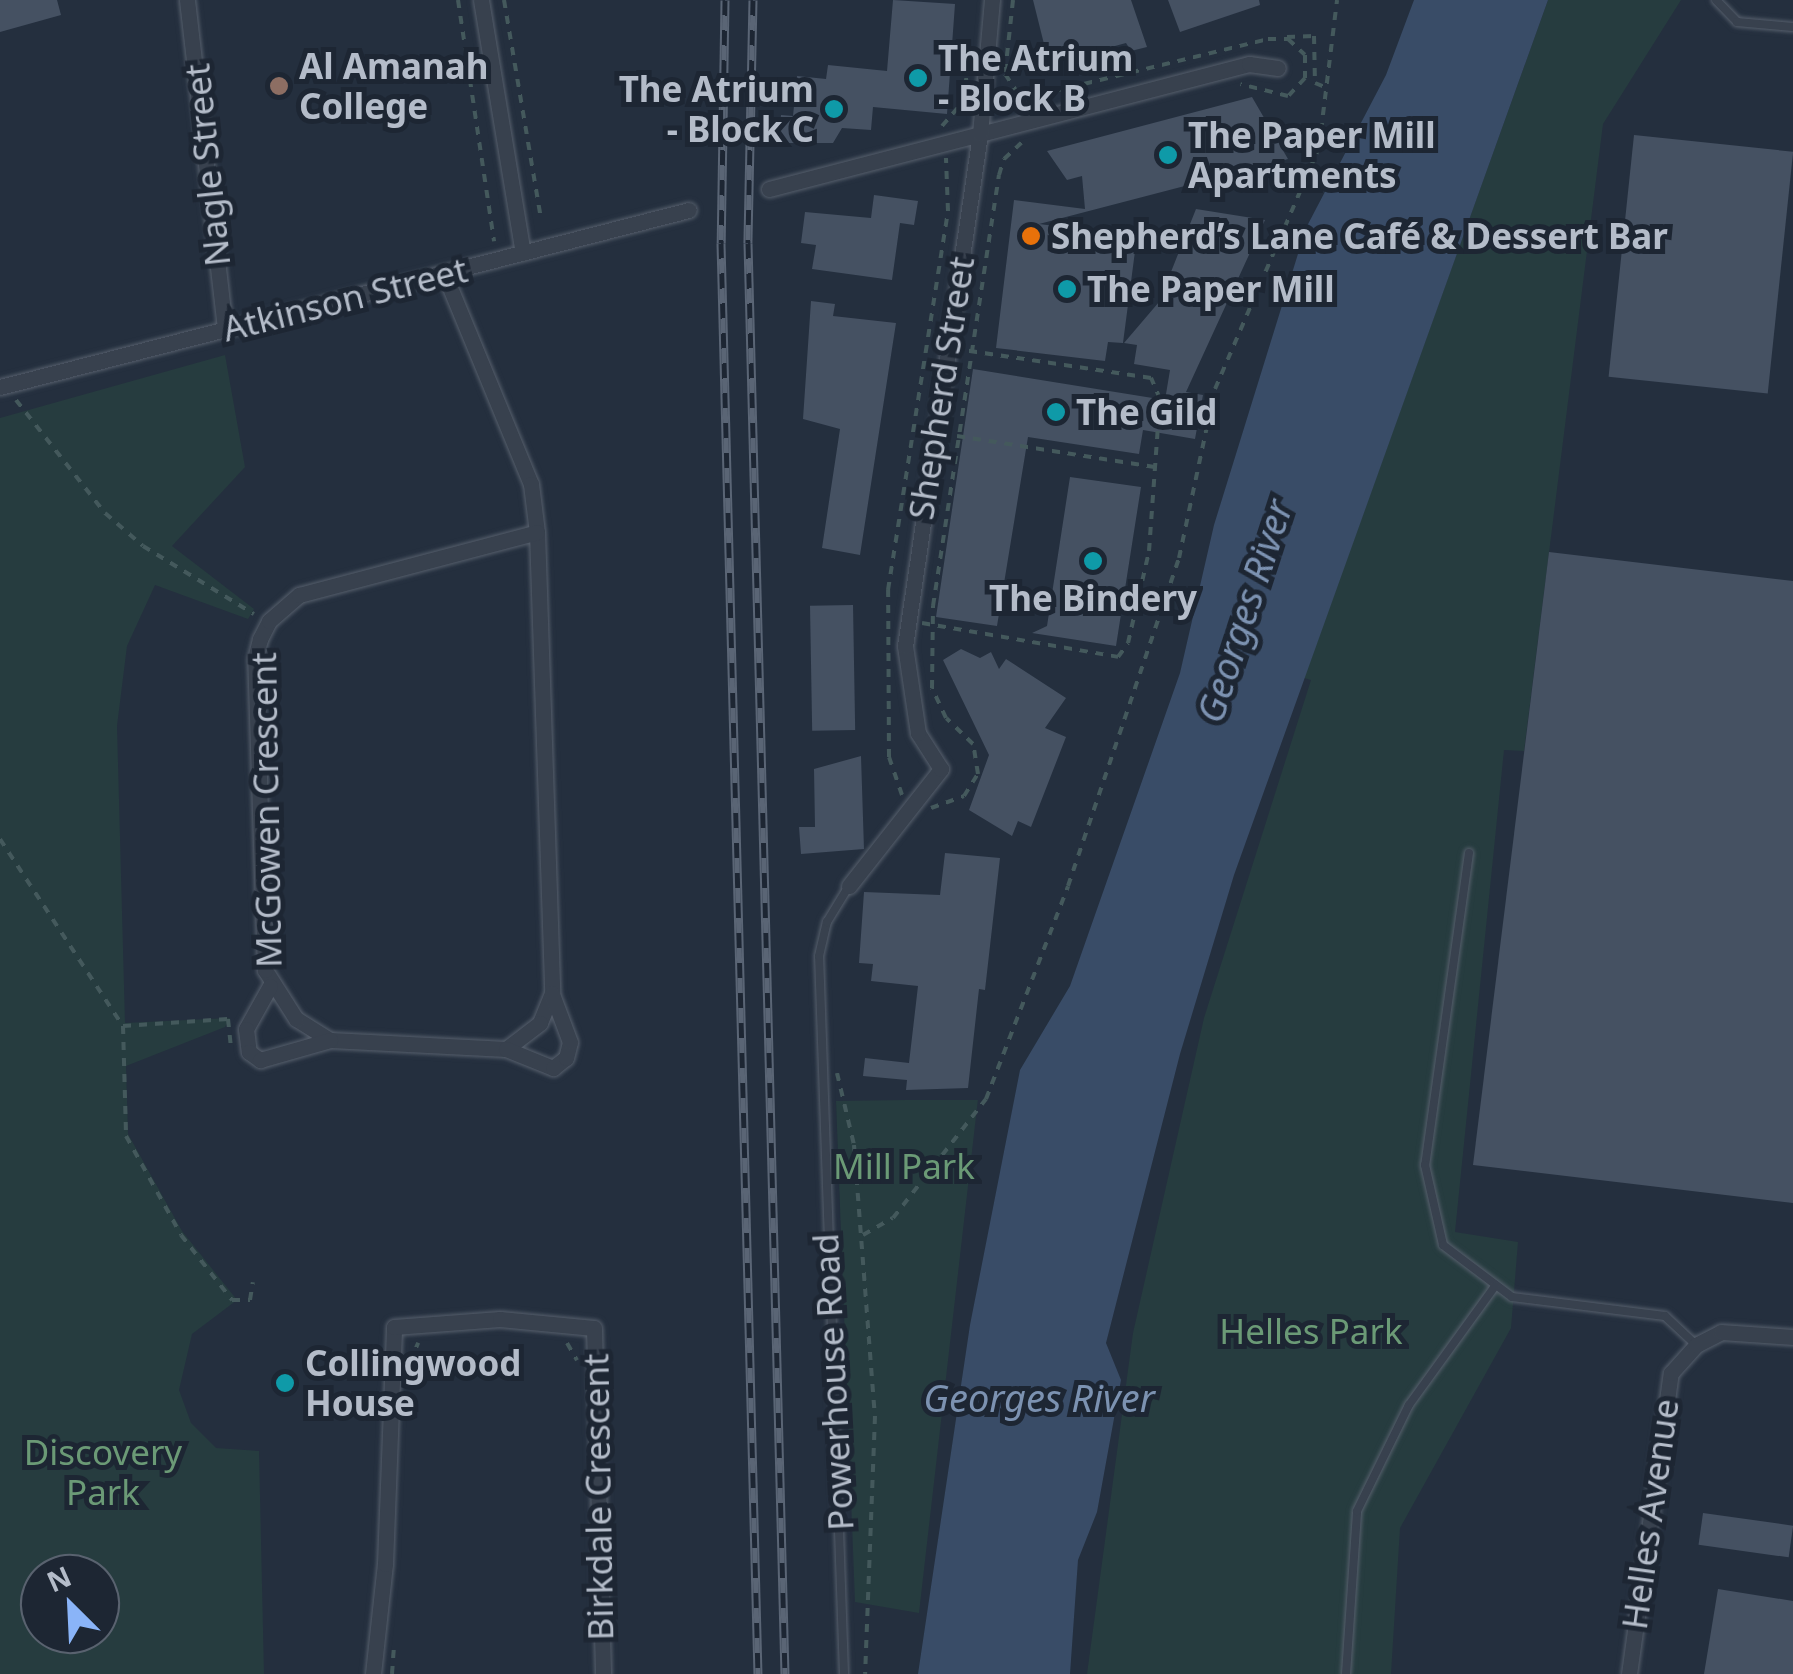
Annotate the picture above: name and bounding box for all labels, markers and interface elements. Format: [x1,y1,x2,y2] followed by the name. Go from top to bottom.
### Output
[938,37,1133,119] place label: The Atrium - Block B
[299,45,489,127] place label: Al Amanah College
[175,62,239,268] street label: Nagle Street
[907,67,929,89] marker: The Atrium - Block B
[619,68,814,150] place label: The Atrium - Block C
[268,75,290,97] marker: Al Amanah College
[823,98,845,120] marker: The Atrium - Block C
[1188,114,1436,196] place label: The Paper Mill Apartments
[1157,144,1179,166] marker: The Paper Mill Apartments
[1051,215,1668,257] place label: Shepherd’s Lane Café & Dessert Bar
[1020,225,1042,247] marker: Shepherd’s Lane Café & Dessert Bar
[218,248,472,350] street label: Atkinson Street
[899,254,983,522] street label: Shepherd Street
[1087,268,1335,310] place label: The Paper Mill
[1056,278,1078,300] marker: The Paper Mill
[1076,391,1217,433] place label: The Gild
[1045,401,1067,423] marker: The Gild
[1187,494,1301,728] water label: Georges River
[1082,550,1104,572] marker: The Bindery
[989,577,1197,619] place label: The Bindery
[242,652,290,968] street label: McGowen Crescent
[833,1145,975,1187] park label: Mill Park
[804,1232,862,1532] street label: Powerhouse Road
[1219,1310,1403,1352] park label: Helles Park
[305,1342,521,1424] place label: Collingwood House
[574,1353,622,1641] street label: Birkdale Crescent
[274,1372,296,1394] marker: Collingwood House
[923,1375,1155,1421] water label: Georges River
[1613,1396,1687,1632] street label: Helles Avenue
[24,1431,182,1513] park label: Discovery Park
[20,1554,120,1654] north arrow
[40,1556,77,1600] text: N

